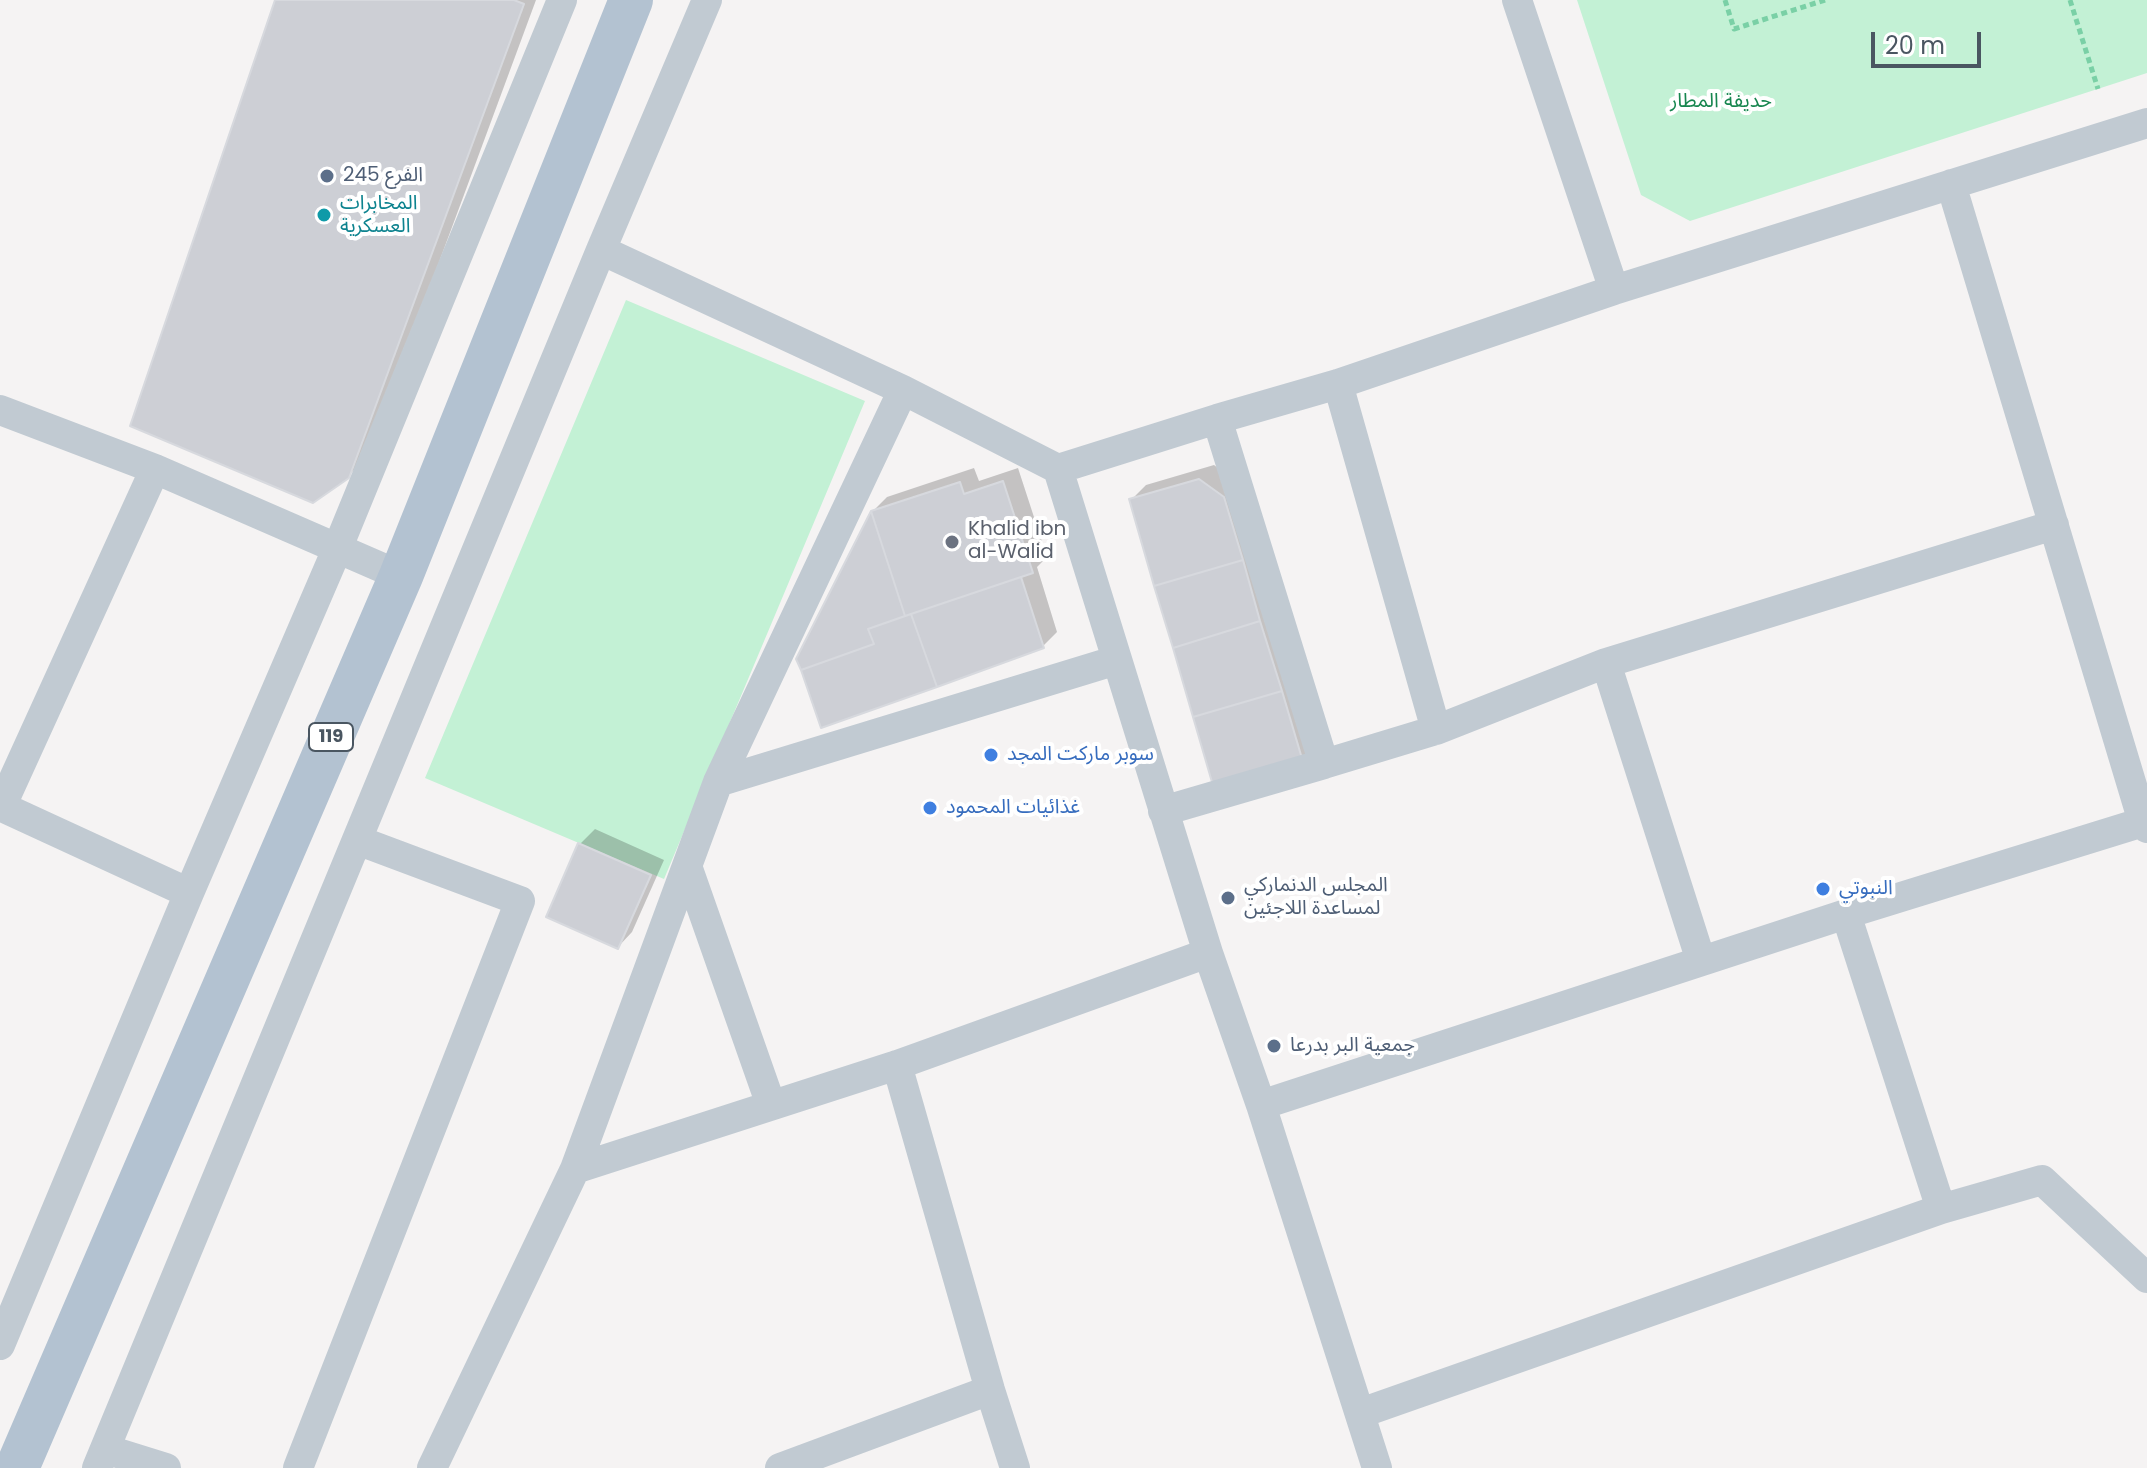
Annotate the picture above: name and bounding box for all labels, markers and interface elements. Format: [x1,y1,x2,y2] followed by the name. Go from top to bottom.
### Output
[1875,16,1985,66] scale bar
[1885,29,1945,62] text: 20 m
[1670,90,1772,114] park label: حديفة المطار
[343,164,423,188] place label: الفرع 245
[318,167,336,185] marker: الفرع 245
[340,192,417,239] place label: المخابرات العسكرية
[315,206,333,224] marker: المخابرات العسكرية
[968,518,1066,565] place label: Khalid ibn al-Walid
[943,533,961,551] marker: Khalid ibn al-Walid
[309,723,353,751] road number: 119
[1007,743,1154,767] place label: سوبر ماركت المجد
[982,746,1000,764] marker: سوبر ماركت المجد
[946,796,1080,820] place label: غذائيات المحمود
[921,799,939,817] marker: غذائيات المحمود
[1244,874,1388,921] place label: المجلس الدنماركي لمساعدة اللاجئين
[1839,877,1893,901] place label: النبوتي
[1814,880,1832,898] marker: النبوتي
[1219,889,1237,907] marker: المجلس الدنماركي لمساعدة اللاجئين
[1290,1034,1415,1058] place label: جمعية البر بدرعا
[1265,1037,1283,1055] marker: جمعية البر بدرعا

